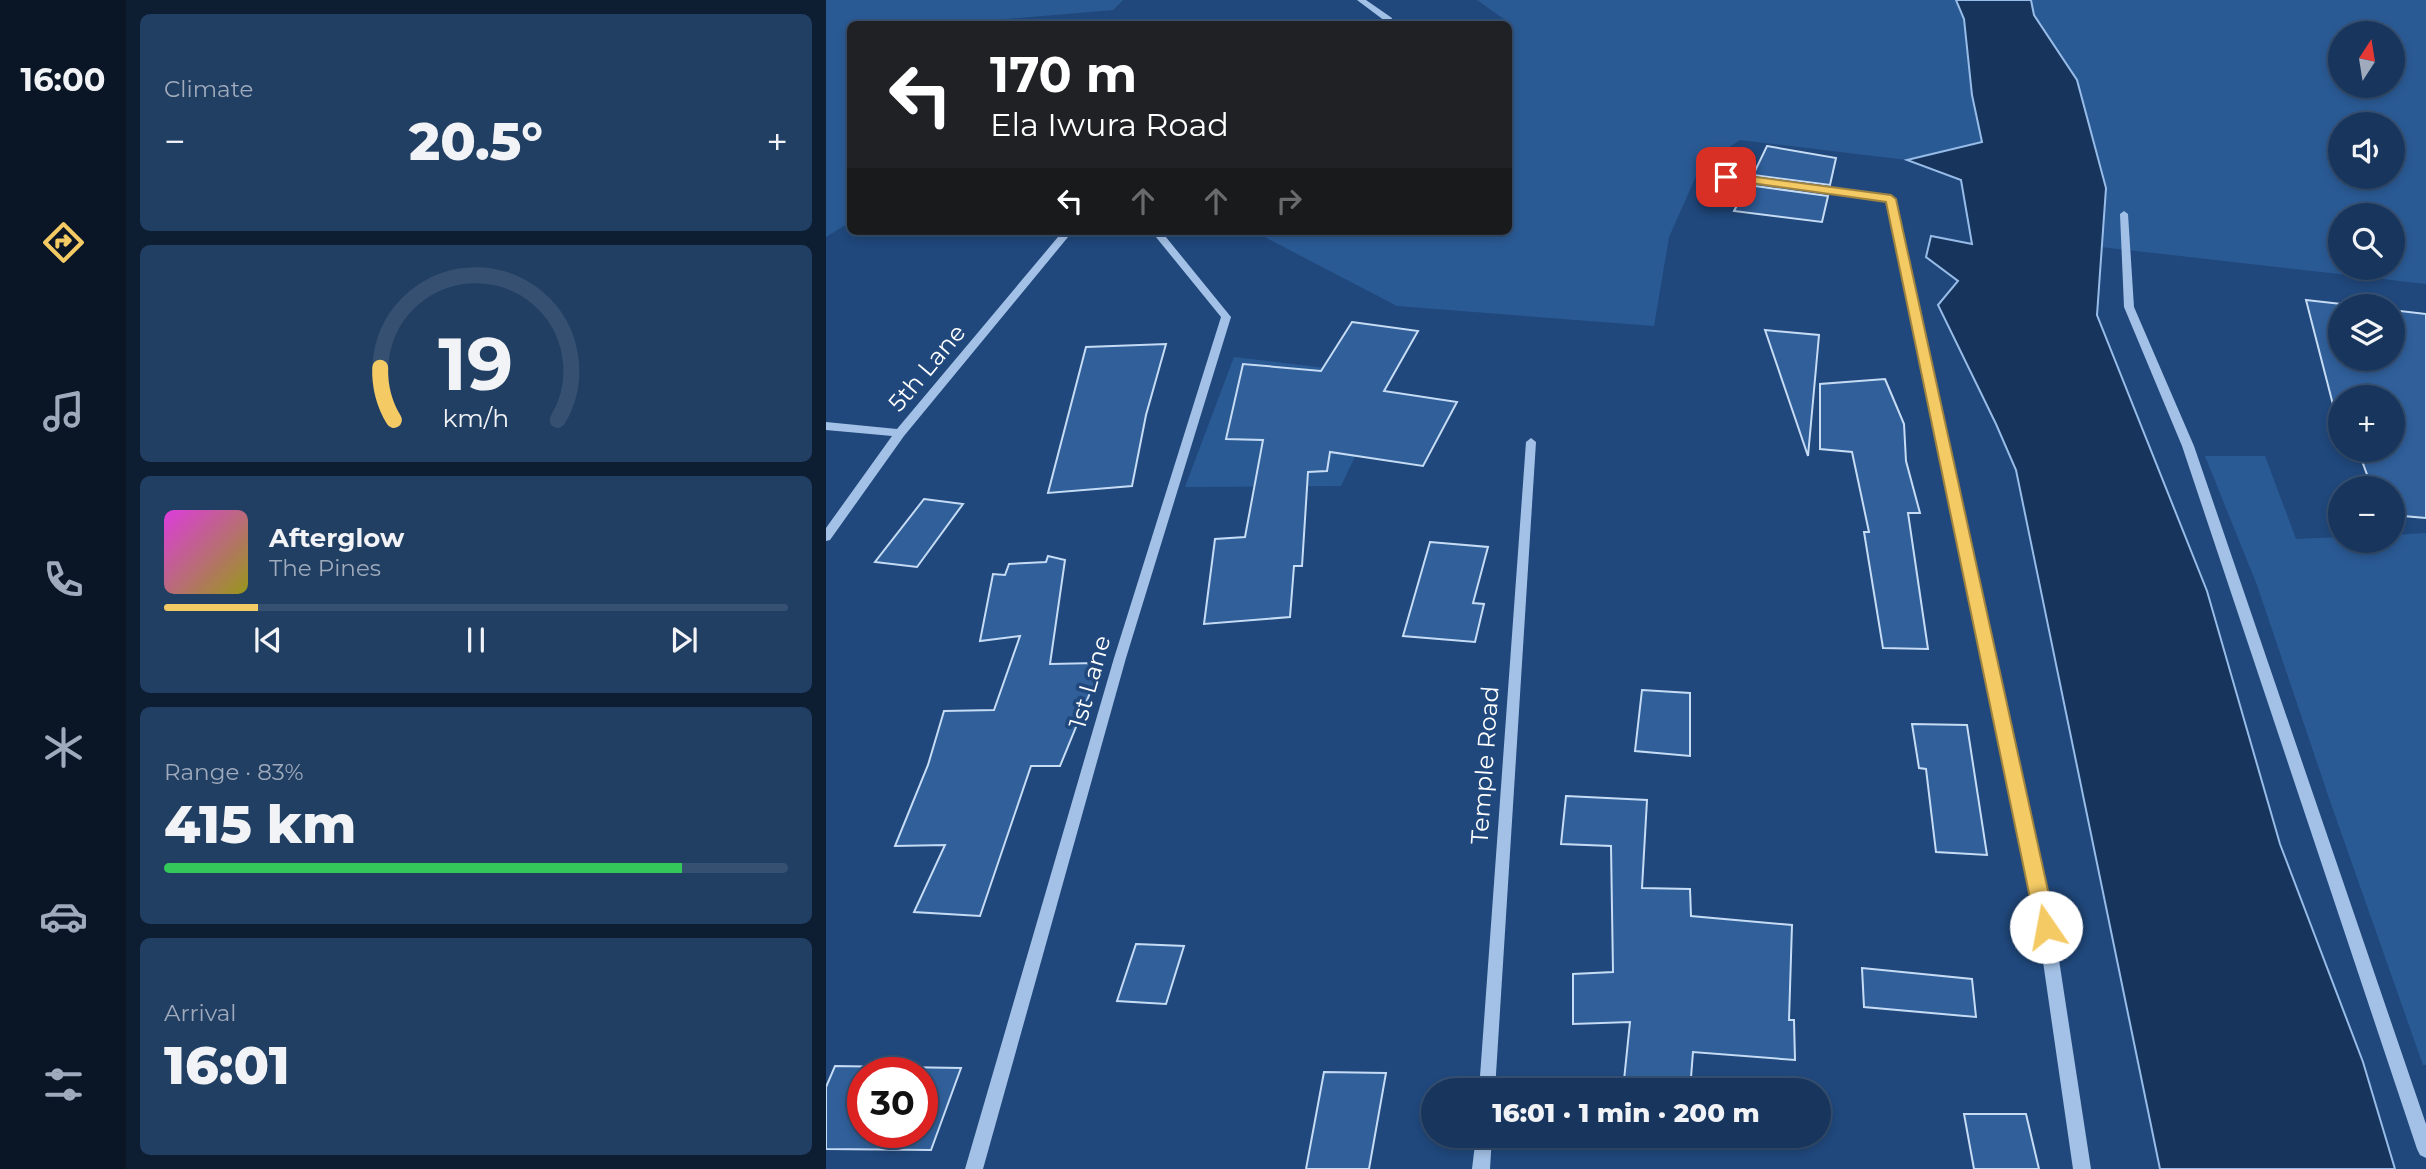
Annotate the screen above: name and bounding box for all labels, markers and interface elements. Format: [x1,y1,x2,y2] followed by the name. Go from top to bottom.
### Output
[2328,21,2404,98] north arrow
[2328,21,2405,553] map controls
[990,45,1137,104] text: 170 m
[875,49,966,140] icon: left
[21,60,105,99] text: 16:00
[164,75,253,103] text: Climate
[990,105,1229,144] text: Ela Iwura Road
[409,110,543,173] text: 20.5°
[2328,112,2405,189] button: sound
[164,118,186,165] text: −
[766,118,788,165] text: +
[1696,147,1756,207] pin
[1707,158,1745,196] icon: arrive
[1051,182,1089,220] icon: left
[1124,182,1162,220] icon: ahead
[1197,182,1235,220] icon: ahead
[1270,182,1308,220] icon: right
[2328,203,2405,280] button: search
[39,218,88,267] icon: directions
[2328,294,2405,371] button: layers
[882,318,971,417] street label: 5th Lane
[439,320,513,408] text: 19
[2328,385,2405,462] button: +
[39,387,88,436] icon: music
[443,402,509,432] text: km/h
[2328,476,2405,553] button: −
[269,522,404,554] text: Afterglow
[269,554,381,582] text: The Pines
[39,555,88,604] icon: phone
[249,621,287,659] icon: previous
[457,621,495,659] icon: pause
[665,621,703,659] icon: next
[1062,632,1117,732] street label: 1st Lane
[1465,685,1505,845] street label: Temple Road
[39,723,88,772] icon: climate
[164,758,304,786] text: Range · 83%
[164,793,356,856] text: 415 km
[2009,890,2083,964] position arrow
[39,892,88,941] icon: car
[164,999,237,1027] text: Arrival
[164,1034,290,1097] text: 16:01
[847,1057,938,1148] speed limit sign: 30
[39,1060,88,1109] icon: filters
[1492,1097,1760,1129] text: 16:01 · 1 min · 200 m

